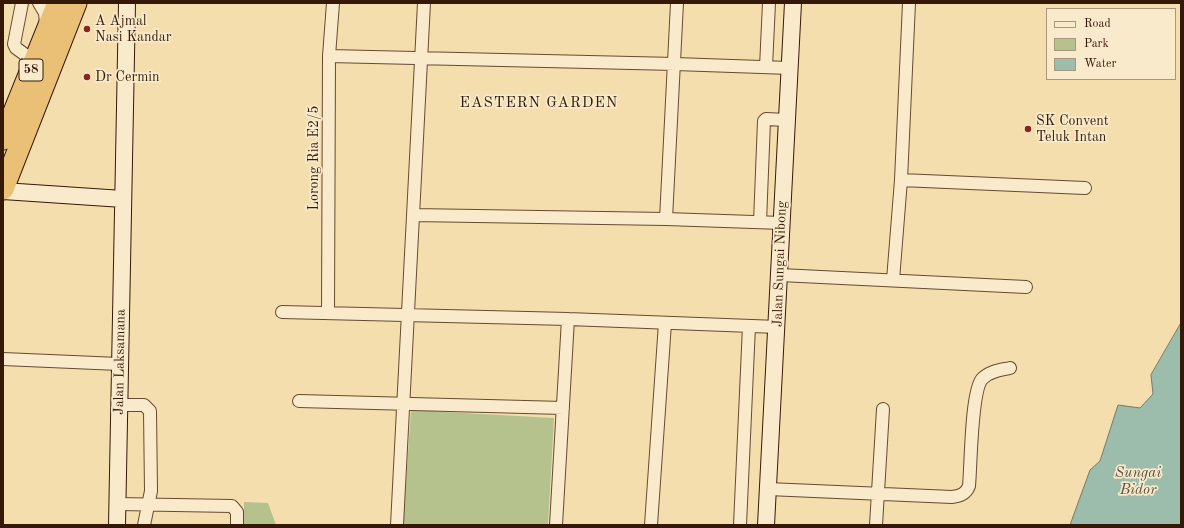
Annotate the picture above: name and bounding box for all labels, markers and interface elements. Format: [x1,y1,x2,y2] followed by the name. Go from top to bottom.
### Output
[1046,8,1176,80] legend
[95,13,171,46] place label: A Ajmal Nasi Kandar
[1084,18,1111,30] text: Road
[82,24,92,34] marker: A Ajmal Nasi Kandar
[1084,38,1109,50] text: Park
[1084,58,1116,70] text: Water
[19,59,43,81] road number: 58
[95,69,160,85] place label: Dr Cermin
[82,72,92,82] marker: Dr Cermin
[460,94,618,112] district label: EASTERN GARDEN
[306,106,322,210] street label: Lorong Ria E2/5
[1036,113,1109,146] place label: SK Convent Teluk Intan
[1023,124,1033,134] marker: SK Convent Teluk Intan
[769,201,791,327] street label: Jalan Sungai Nibong
[111,309,129,415] street label: Jalan Laksamana
[1115,464,1161,499] water label: Sungai Bidor

